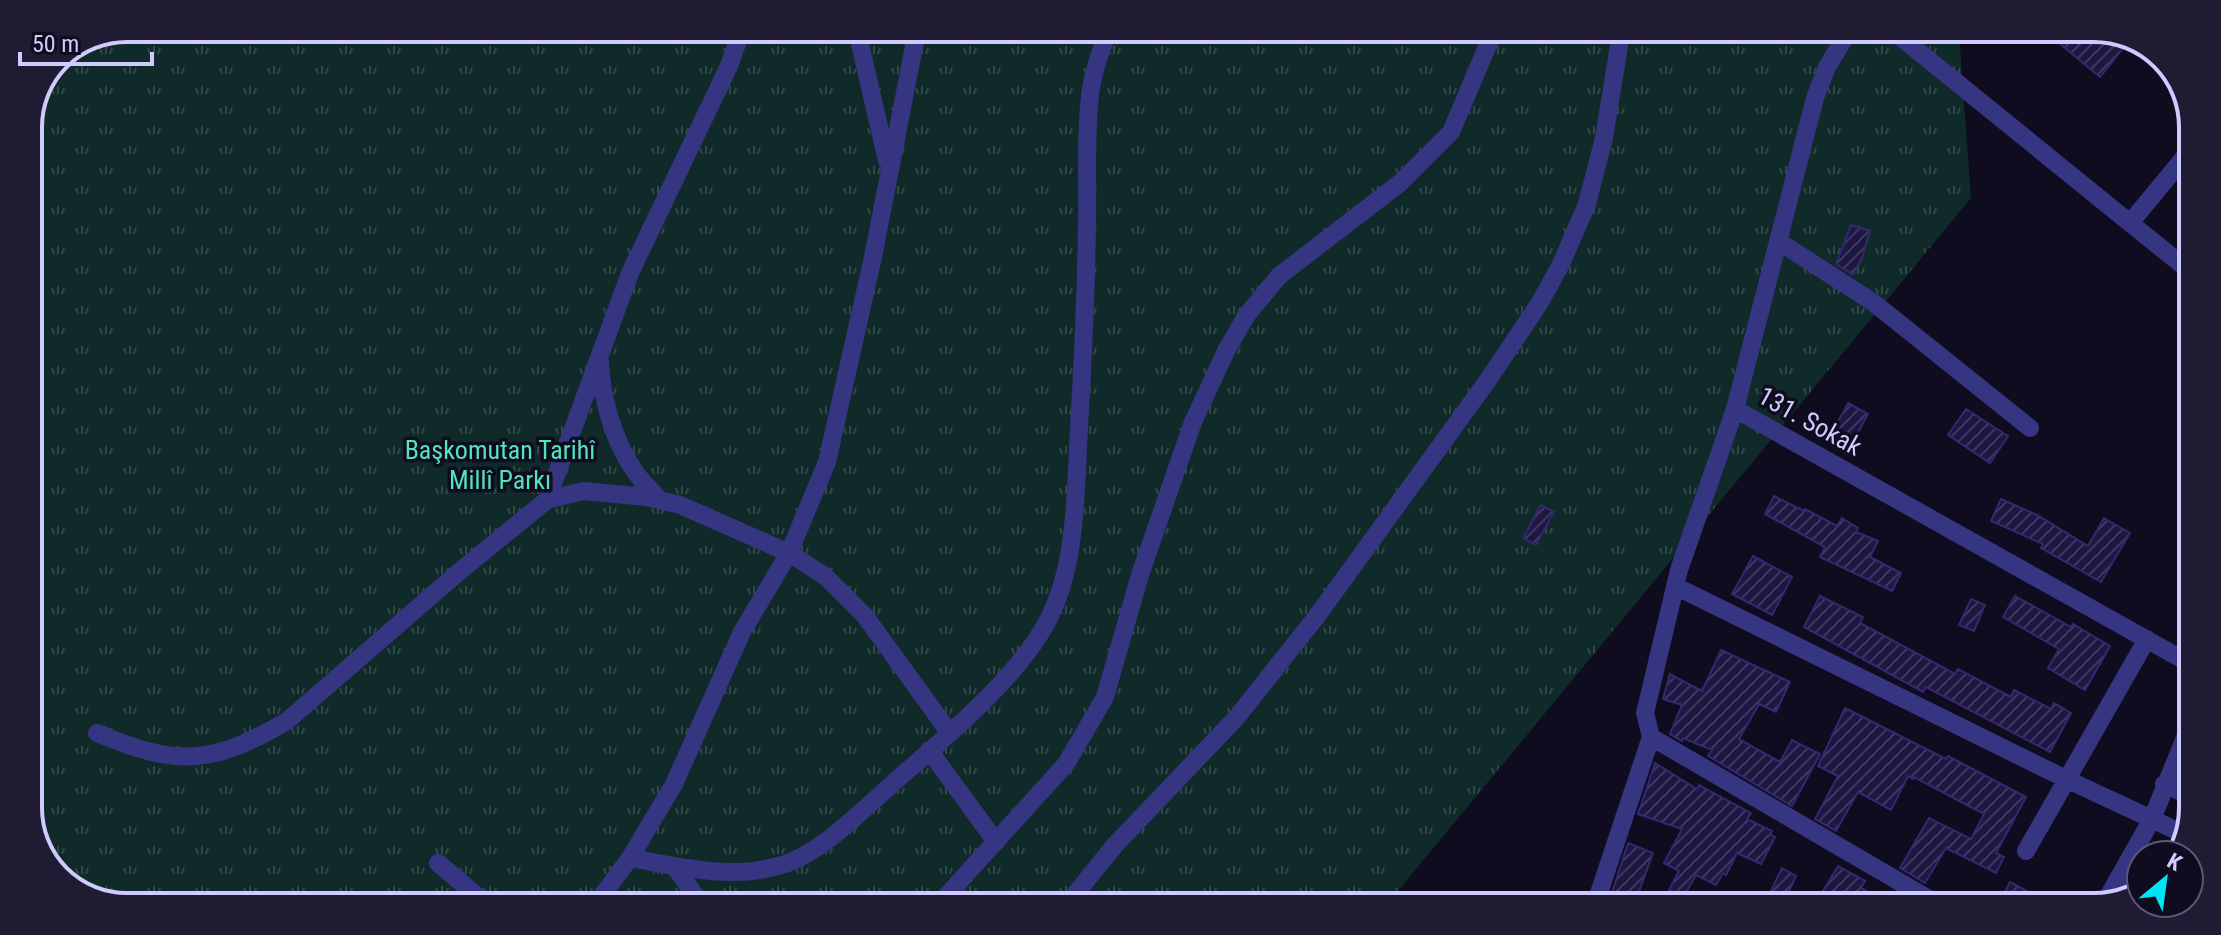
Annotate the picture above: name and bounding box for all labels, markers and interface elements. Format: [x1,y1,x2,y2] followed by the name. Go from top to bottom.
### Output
[20,16,152,66] scale bar
[32,30,79,58] text: 50 m
[1753,380,1867,462] street label: 131. Sokak
[405,435,596,495] park label: Başkomutan Tarihî Millî Parkı
[2125,839,2205,919] north arrow
[2163,848,2187,876] text: K

